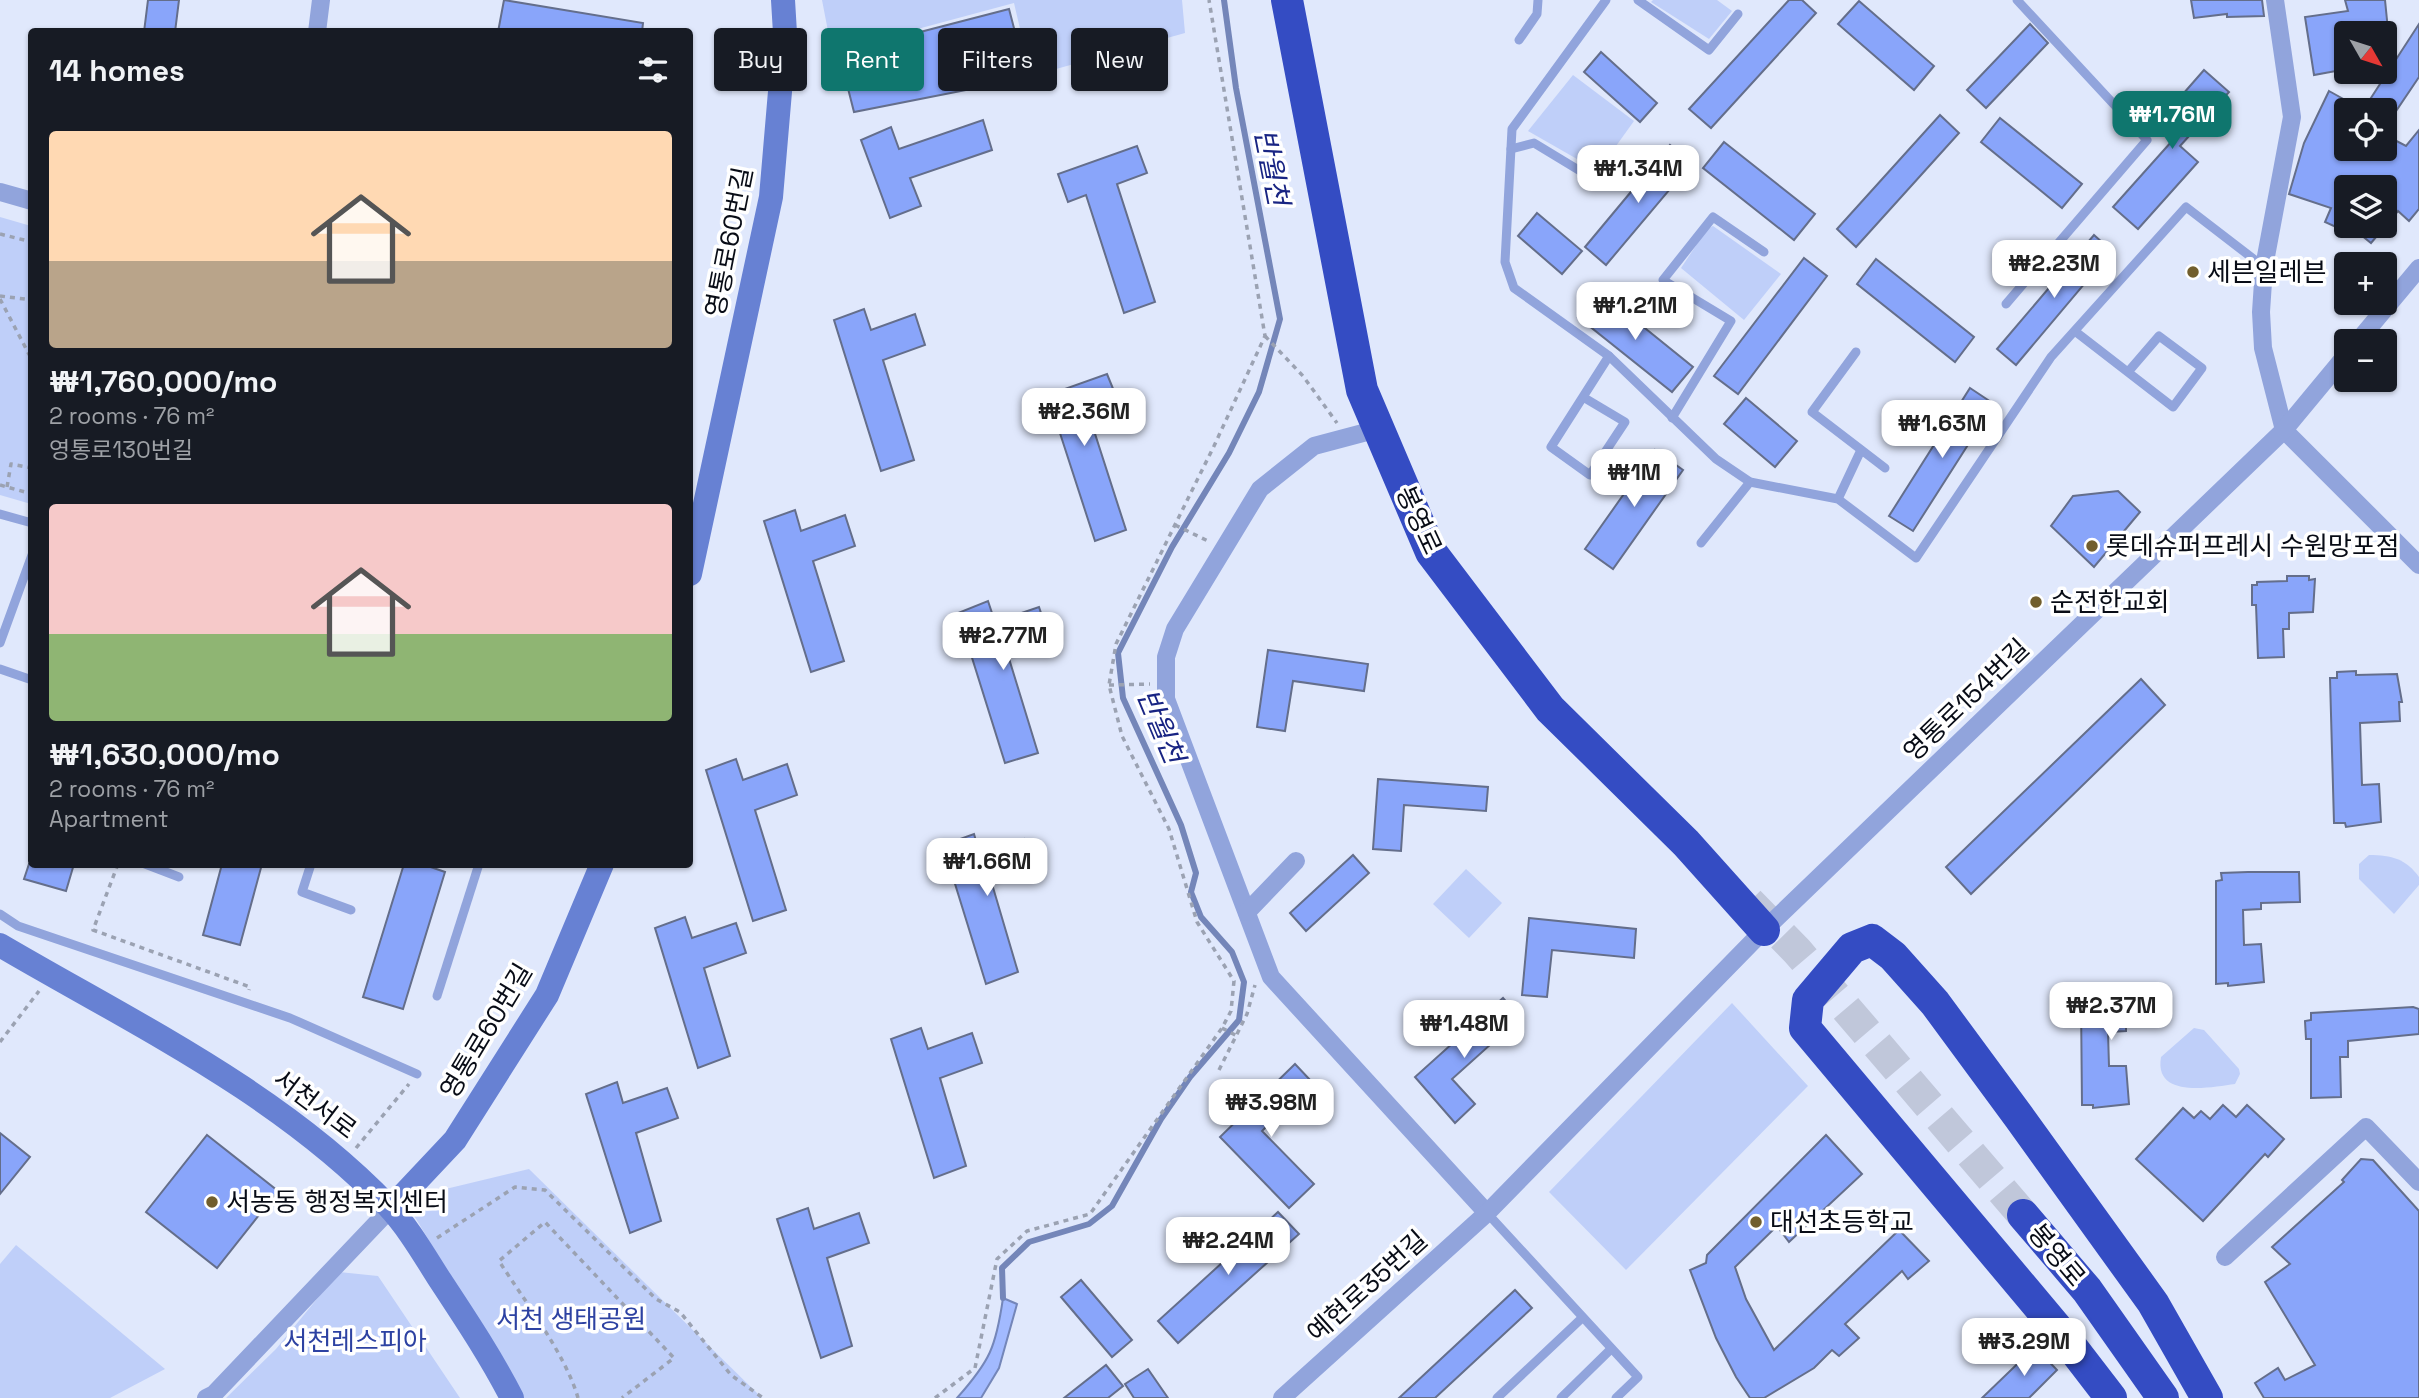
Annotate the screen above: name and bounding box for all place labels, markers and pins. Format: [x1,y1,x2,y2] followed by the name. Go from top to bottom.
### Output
[2115,92,2229,151] pin: ₩1.76M
[1581,146,1695,205] pin: ₩1.34M
[1997,240,2111,300] pin: ₩2.23M
[2207,255,2327,289] place label: 세븐일레븐
[2185,264,2201,280] marker: 세븐일레븐
[1578,282,1692,342] pin: ₩1.21M
[1027,388,1141,448] pin: ₩2.36M
[1885,400,1999,460] pin: ₩1.63M
[1600,449,1668,509] pin: ₩1M
[2106,529,2400,563] place label: 롯데슈퍼프레시 수원망포점
[2084,538,2100,554] marker: 롯데슈퍼프레시 수원망포점
[2050,585,2170,619] place label: 순전한교회
[2028,594,2044,610] marker: 순전한교회
[946,612,1060,672] pin: ₩2.77M
[930,838,1044,898] pin: ₩1.66M
[2054,982,2168,1042] pin: ₩2.37M
[1407,1000,1521,1060] pin: ₩1.48M
[1214,1080,1328,1139] pin: ₩3.98M
[226,1185,448,1219] place label: 서농동 행정복지센터
[204,1194,220,1210] marker: 서농동 행정복지센터
[1770,1205,1914,1239] place label: 대선초등학교
[1748,1214,1764,1230] marker: 대선초등학교
[1171,1218,1285,1277] pin: ₩2.24M
[1967,1318,2081,1378] pin: ₩3.29M

